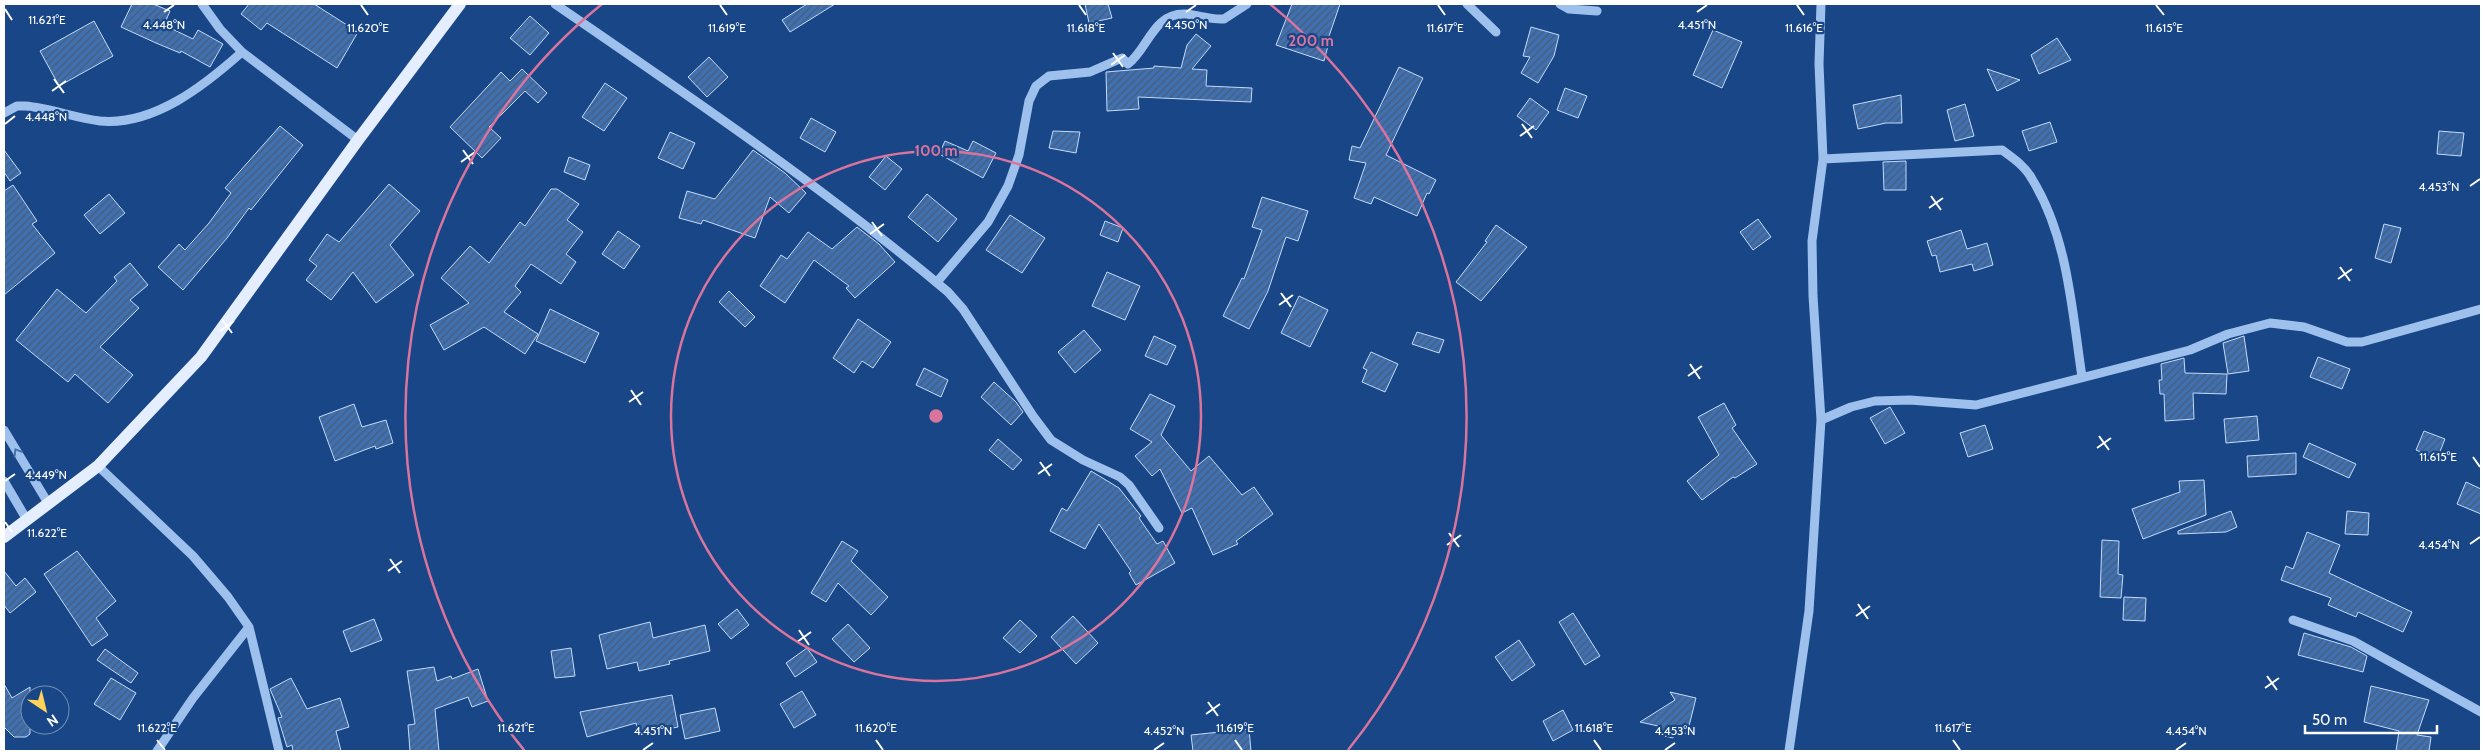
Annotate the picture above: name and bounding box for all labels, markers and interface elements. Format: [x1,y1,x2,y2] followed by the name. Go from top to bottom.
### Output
[28,12,66,27] text: 11.621°E
[143,17,185,32] text: 4.448°N
[1165,17,1208,32] text: 4.450°N
[1678,17,1716,32] text: 4.451°N
[347,20,389,35] text: 11.620°E
[708,20,746,35] text: 11.619°E
[1067,20,1106,35] text: 11.618°E
[1426,20,1464,35] text: 11.617°E
[1785,20,1823,35] text: 11.616°E
[2145,20,2183,35] text: 11.615°E
[1288,32,1334,50] text: 200 m
[25,109,67,124] text: 4.448°N
[914,142,958,160] text: 100 m
[2418,179,2460,194] text: 4.453°N
[927,407,945,425] centre of rings
[13,448,23,457] one-way arrow
[2419,449,2457,464] text: 11.615°E
[25,467,67,482] text: 4.449°N
[27,525,67,540] text: 11.622°E
[2418,537,2460,552] text: 4.454°N
[20,685,70,735] north arrow
[2305,702,2438,734] scale bar
[43,710,62,731] text: N
[2312,711,2347,729] text: 50 m
[137,720,177,735] text: 11.622°E
[497,720,535,735] text: 11.621°E
[855,720,897,735] text: 11.620°E
[1216,720,1254,735] text: 11.619°E
[1575,720,1614,735] text: 11.618°E
[1934,720,1972,735] text: 11.617°E
[634,723,672,738] text: 4.451°N
[1144,723,1184,738] text: 4.452°N
[1654,723,1696,738] text: 4.453°N
[2165,723,2207,738] text: 4.454°N

